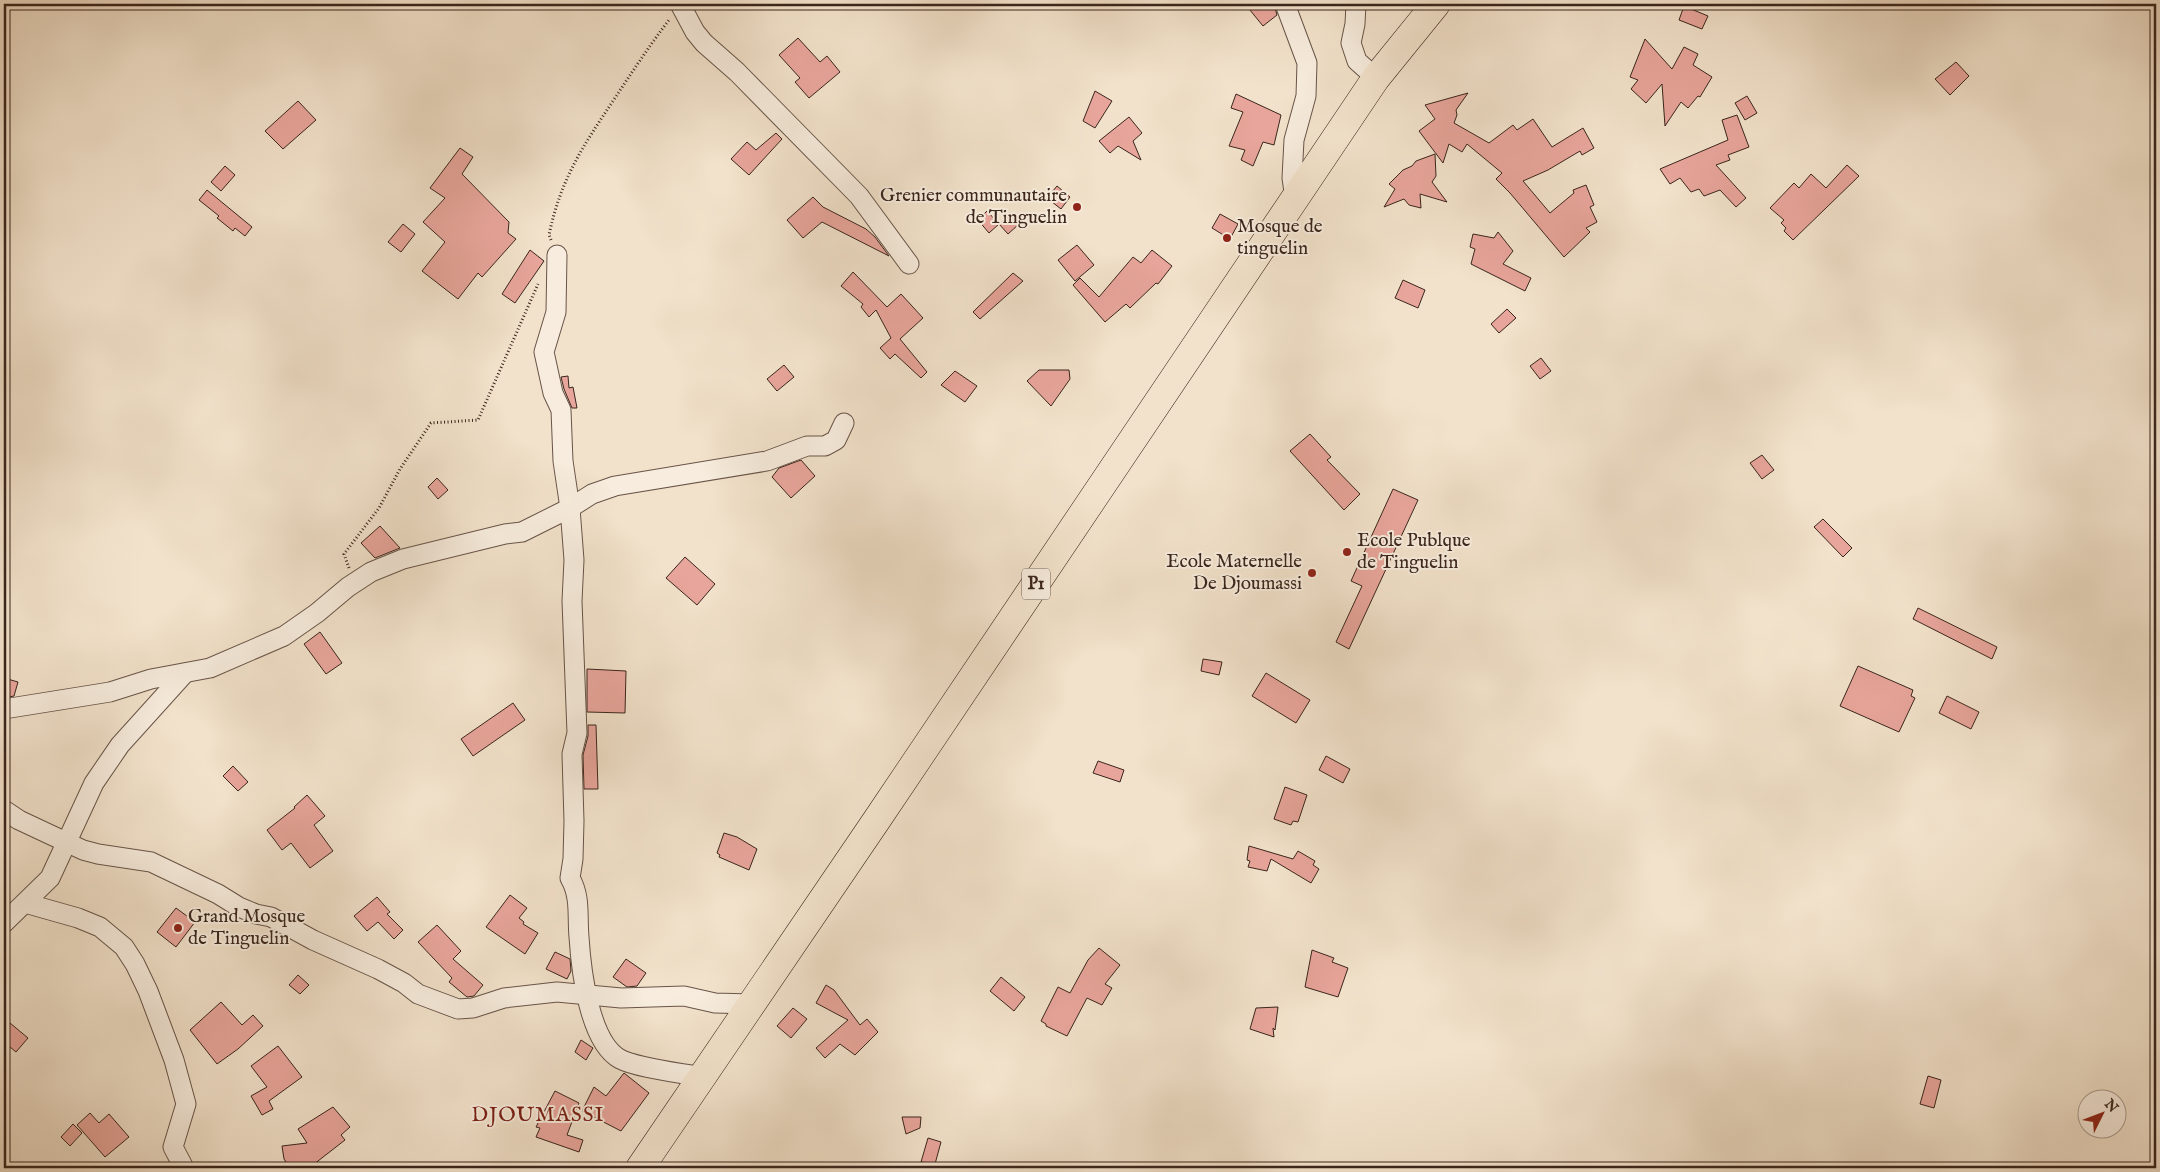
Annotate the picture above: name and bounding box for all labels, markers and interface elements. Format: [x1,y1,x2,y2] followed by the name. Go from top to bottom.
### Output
[880,184,1067,230] place label: Grenier communautaire de Tinguelin
[1071,201,1083,213] marker: Grenier communautaire de Tinguelin
[1237,215,1323,261] place label: Mosque de tinguelin
[1221,232,1233,244] marker: Mosque de tinguelin
[1357,529,1471,575] place label: Ecole Publque de Tinguelin
[1341,546,1353,558] marker: Ecole Publque de Tinguelin
[1166,550,1302,596] place label: Ecole Maternelle De Djoumassi
[1306,567,1318,579] marker: Ecole Maternelle De Djoumassi
[1022,568,1050,600] road number: P1
[188,905,306,951] place label: Grand Mosque de Tinguelin
[172,922,184,934] marker: Grand Mosque de Tinguelin
[2078,1090,2128,1140] north arrow
[2100,1095,2122,1116] text: N
[471,1102,605,1129] district label: DJOUMASSI

